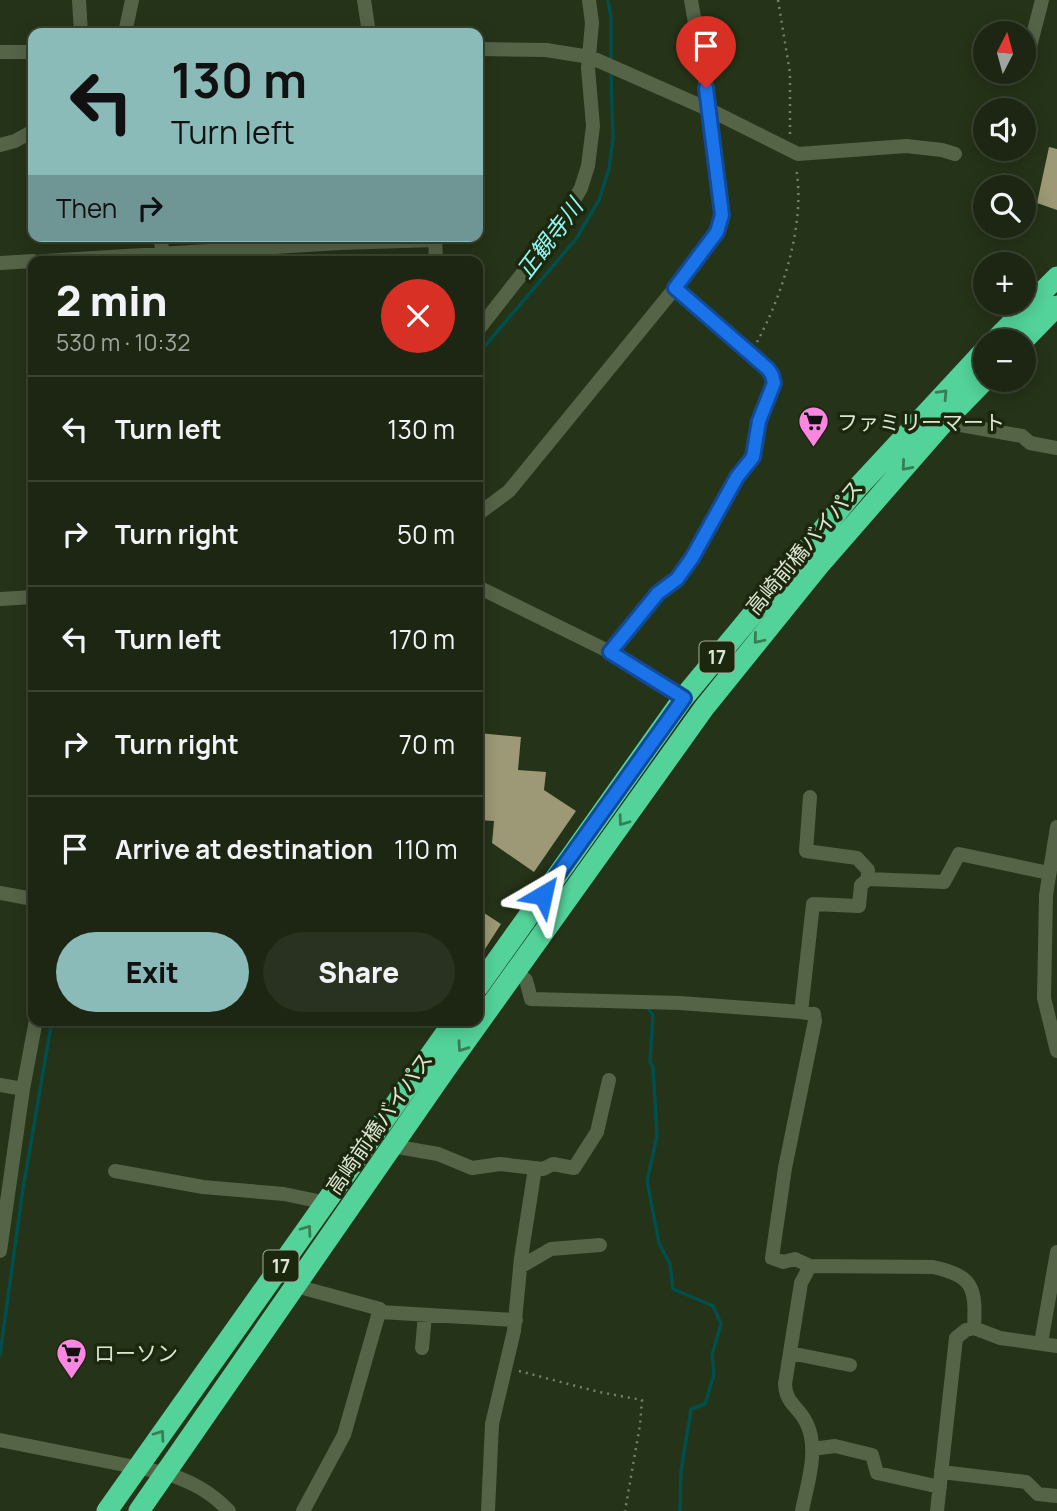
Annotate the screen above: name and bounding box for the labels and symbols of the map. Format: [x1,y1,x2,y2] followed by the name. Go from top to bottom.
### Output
[676,16,736,88] pin
[973,21,1036,84] north arrow
[509,189,591,284] water label: 正観寺川
[935,390,948,403] one-way arrow
[797,405,831,449] supermarket icon: ファミリーマート
[837,408,1005,436] place label: ファミリーマート
[902,457,914,470] one-way arrow
[739,474,869,620] street label: 高崎前橋バイパス
[754,631,767,644] one-way arrow
[700,642,734,672] road number: 17
[618,813,631,826] one-way arrow
[506,858,580,932] position arrow
[458,1039,470,1052] one-way arrow
[319,1046,439,1200] street label: 高崎前橋バイパス
[299,1225,311,1238] one-way arrow
[264,1250,298,1282] road number: 17
[54,1336,88,1380] supermarket icon: ローソン
[94,1339,178,1367] place label: ローソン
[152,1430,164,1443] one-way arrow

